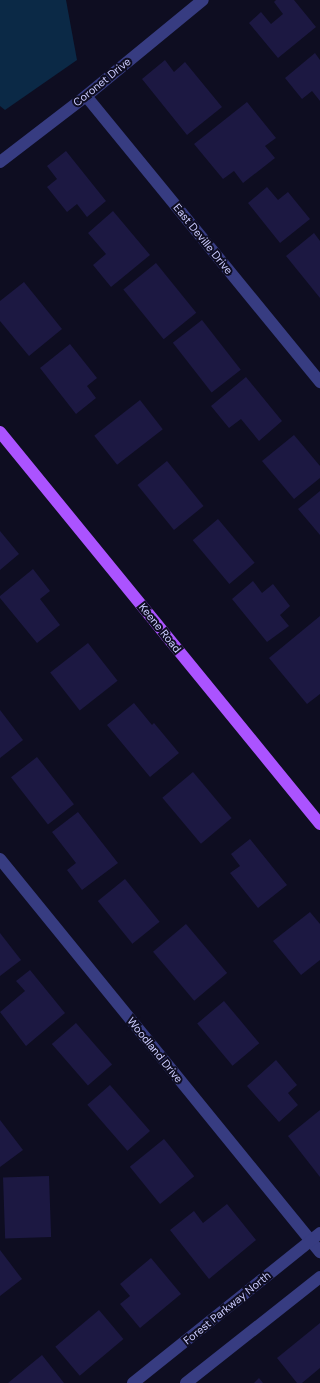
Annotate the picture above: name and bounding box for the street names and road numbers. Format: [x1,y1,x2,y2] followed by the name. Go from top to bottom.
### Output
[70,55,134,109] street label: Coronet Drive
[171,201,235,277] street label: East Deville Drive
[136,601,184,655] street label: Keene Road
[124,1015,186,1085] street label: Woodland Drive
[181,1269,273,1347] street label: Forest Parkway North

